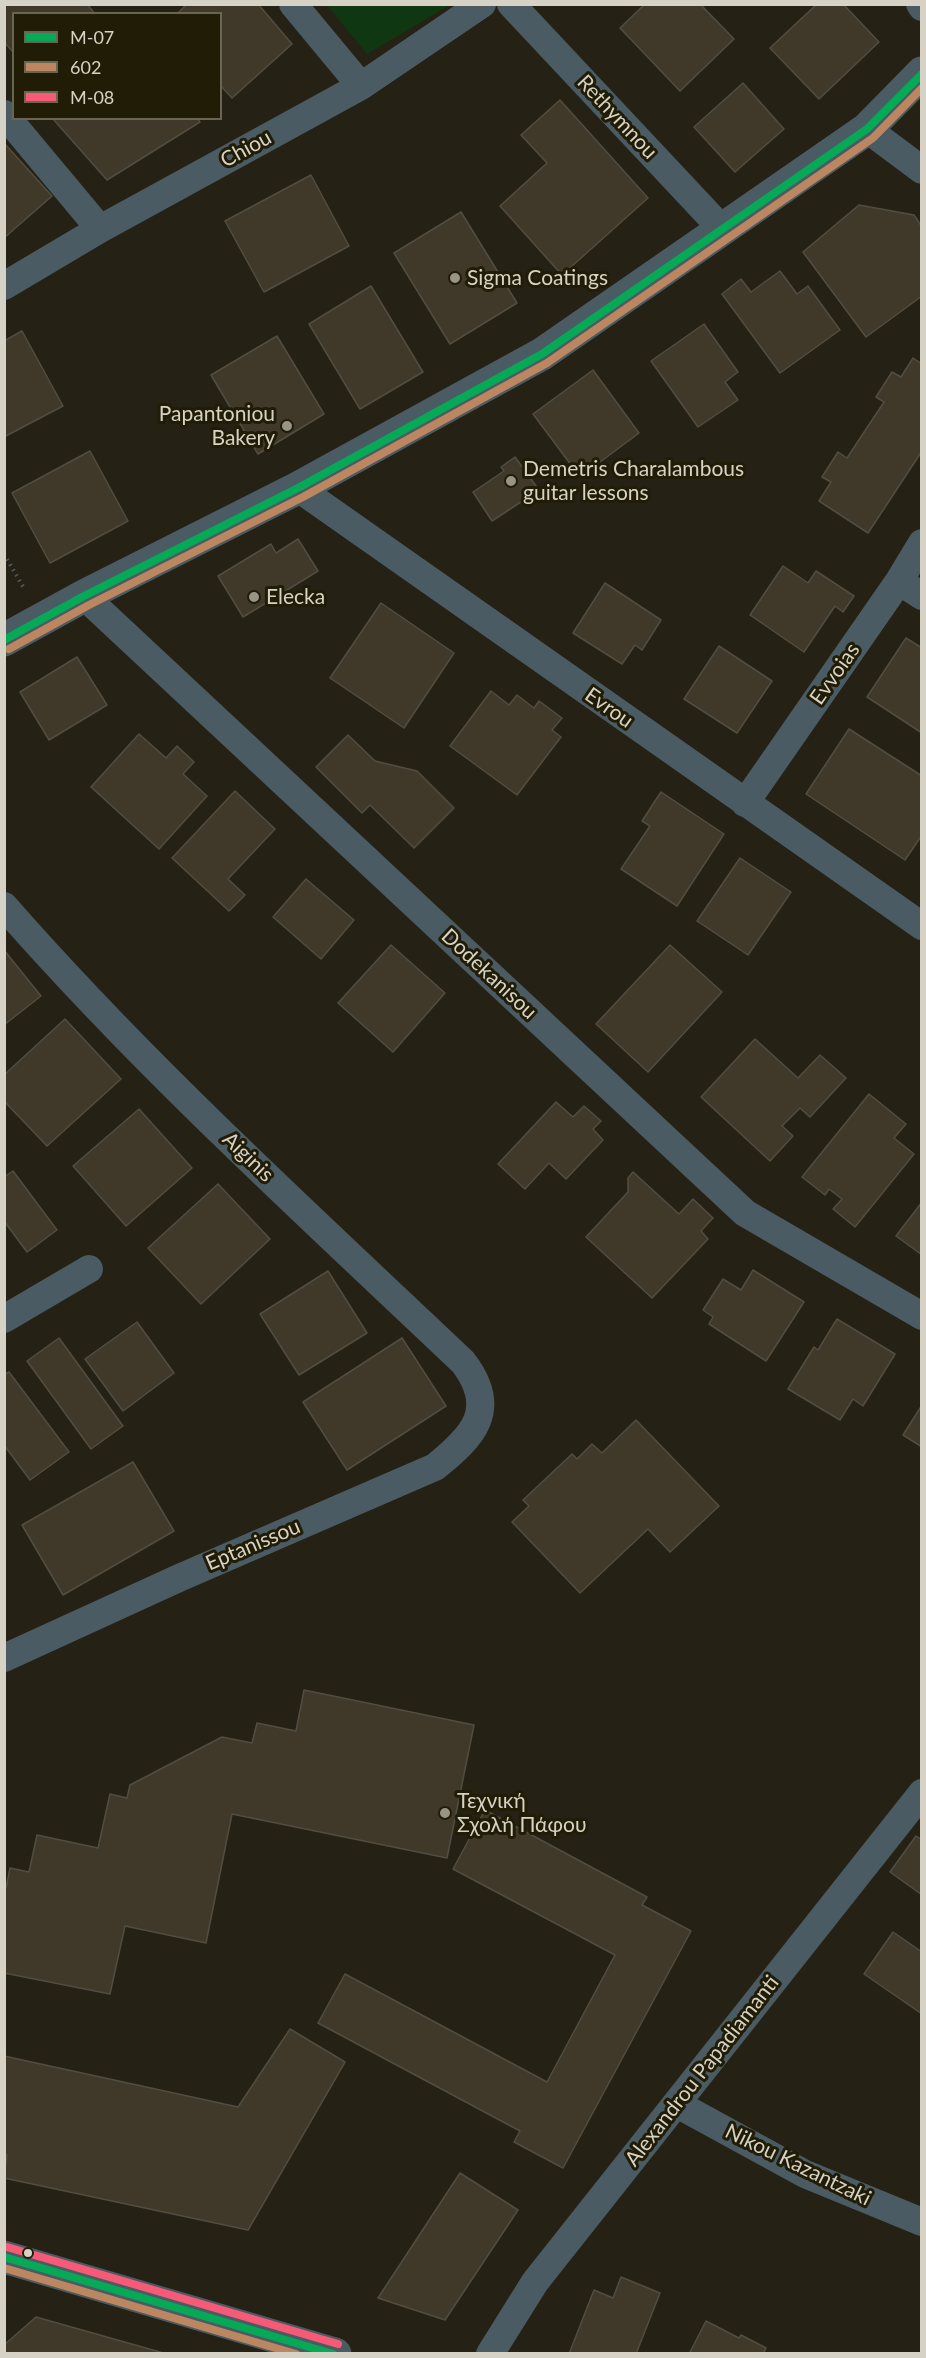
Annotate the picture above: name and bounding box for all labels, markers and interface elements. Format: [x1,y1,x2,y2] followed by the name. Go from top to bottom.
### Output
[12,12,222,120] legend
[70,26,114,48] text: M-07
[70,56,101,78] text: 602
[572,70,662,164] street label: Rethymnou
[70,86,114,108] text: M-08
[216,125,276,173] street label: Chiou
[467,265,608,291] place label: Sigma Coatings
[448,271,462,285] marker: Sigma Coatings
[159,401,275,451] place label: Papantoniou Bakery
[280,419,294,433] marker: Papantoniou Bakery
[523,456,744,506] place label: Demetris Charalambous guitar lessons
[504,474,518,488] marker: Demetris Charalambous guitar lessons
[266,584,325,610] place label: Elecka
[247,590,261,604] marker: Elecka
[805,638,865,710] street label: Evvoias
[580,682,638,734] street label: Evrou
[436,923,542,1025] street label: Dodekanisou
[217,1127,279,1187] street label: Aiginis
[202,1514,304,1576] street label: Eptanissou
[457,1788,587,1838] place label: Τεχνική Σχολή Πάφου
[438,1806,452,1820] marker: Τεχνική Σχολή Πάφου
[620,1971,784,2171] street label: Alexandrou Papadiamanti
[721,2119,875,2211] street label: Nikou Kazantzaki
[22,2247,34,2259] unlabelled marker

